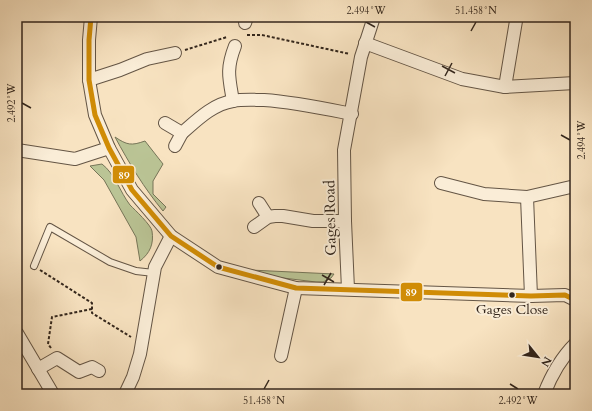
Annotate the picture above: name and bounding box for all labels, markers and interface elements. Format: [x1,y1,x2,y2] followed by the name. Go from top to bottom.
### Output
[346,4,387,18] text: 2.494°W
[455,4,497,18] text: 51.458°N
[5,82,19,123] text: 2.492°W
[575,119,589,160] text: 2.494°W
[112,165,135,184] line badge: 89
[118,168,130,183] text: 89
[319,180,341,256] street label: Gages Road
[214,262,224,272] unlabelled marker
[400,282,423,302] line badge: 89
[405,285,417,300] text: 89
[507,290,517,300] marker: Gages Close
[476,300,548,319] place label: Gages Close
[518,337,558,377] north arrow
[537,354,555,370] text: N
[243,394,285,408] text: 51.458°N
[498,394,539,408] text: 2.492°W

